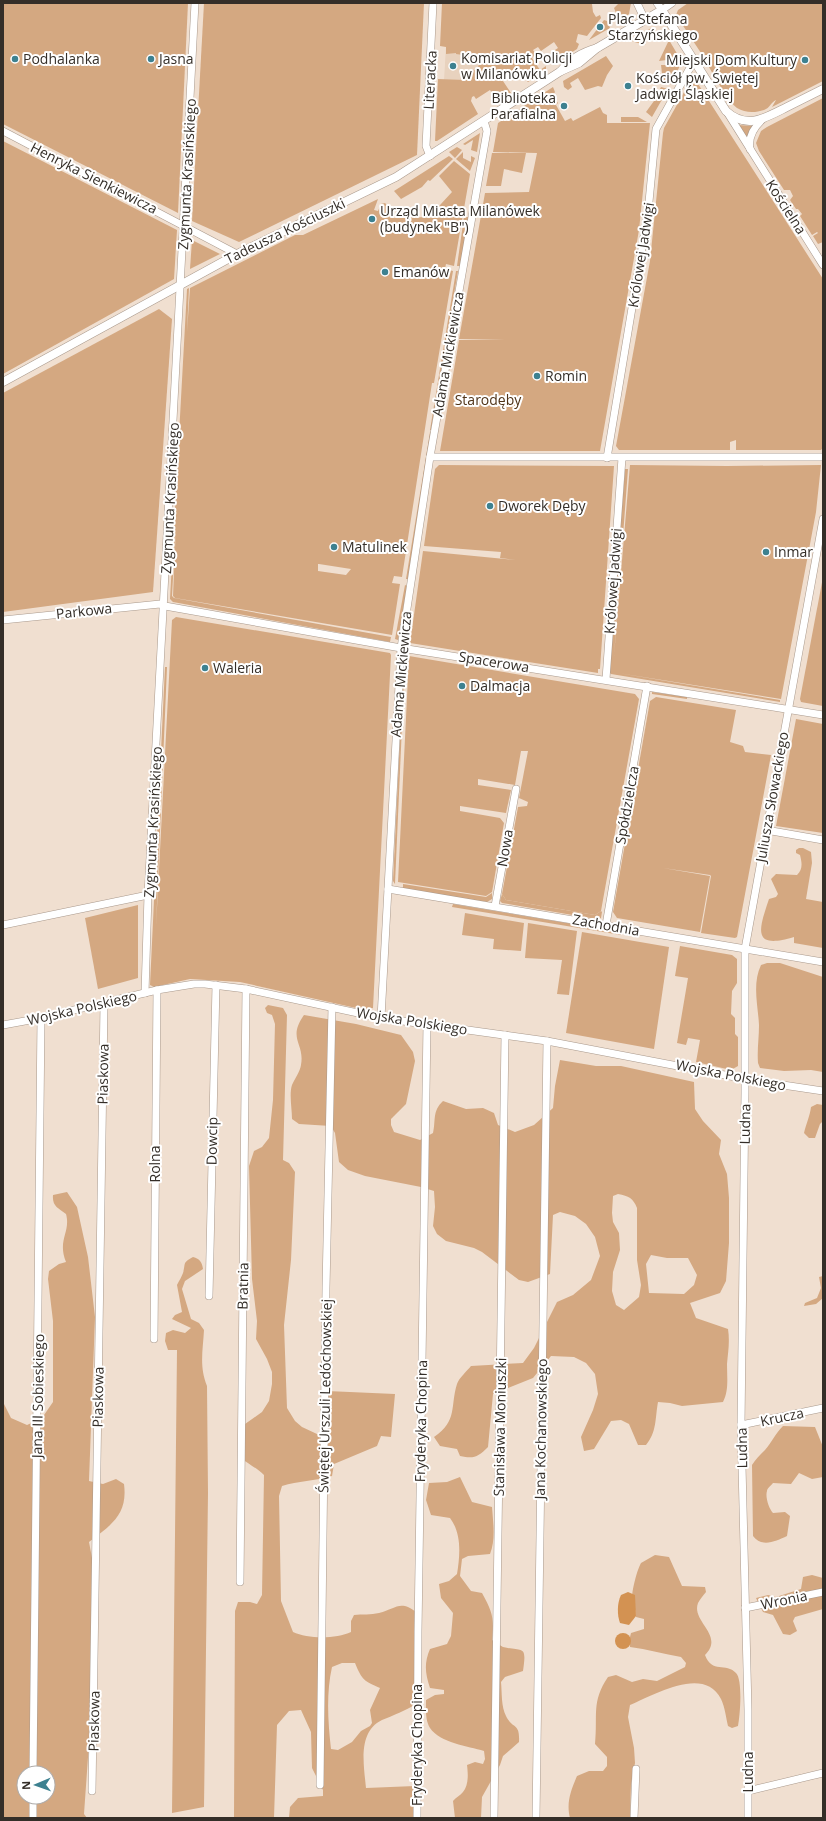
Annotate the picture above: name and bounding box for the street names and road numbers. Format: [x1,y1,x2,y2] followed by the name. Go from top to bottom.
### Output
[418,50,441,110] street label: Literacka
[173,98,200,250] street label: Zygmunta Krasińskiego
[27,137,161,218] street label: Henryka Sienkiewicza
[762,176,811,238] street label: Kościelna
[221,193,348,268] street label: Tadeusza Kościuszki
[623,201,658,309] street label: Królowej Jadwigi
[427,290,468,418] street label: Adama Mickiewicza
[156,422,183,574] street label: Zygmunta Krasińskiego
[599,527,626,635] street label: Królowej Jadwigi
[55,598,113,623] street label: Parkowa
[386,610,415,738] street label: Adama Mickiewicza
[457,647,531,676] street label: Spacerowa
[750,730,792,866] street label: Juliusza Słowackiego
[139,746,166,898] street label: Zygmunta Krasińskiego
[610,764,643,846] street label: Spółdzielcza
[492,828,517,868] street label: Nowa
[571,909,641,940] street label: Zachodnia
[25,986,139,1029] street label: Wojska Polskiego
[355,1002,469,1039] street label: Wojska Polskiego
[92,1043,113,1105] street label: Piaskowa
[674,1054,788,1095] street label: Wojska Polskiego
[735,1103,754,1145] street label: Ludna
[202,1117,221,1165] street label: Dowcip
[145,1146,164,1182] street label: Rolna
[233,1262,252,1310] street label: Bratnia
[313,1299,336,1493] street label: Świętej Urszuli Ledóchowskiej
[27,1334,48,1460] street label: Jana III Sobieskiego
[489,1358,510,1496] street label: Stanisława Moniuszki
[530,1358,551,1502] street label: Jana Kochanowskiego
[410,1360,431,1482] street label: Fryderyka Chopina
[87,1366,108,1428] street label: Piaskowa
[758,1403,805,1430] street label: Krucza
[732,1427,751,1469] street label: Ludna
[759,1585,809,1614] street label: Wronia
[407,1684,426,1806] street label: Fryderyka Chopina
[83,1690,104,1752] street label: Piaskowa
[738,1752,757,1792] street label: Ludna

